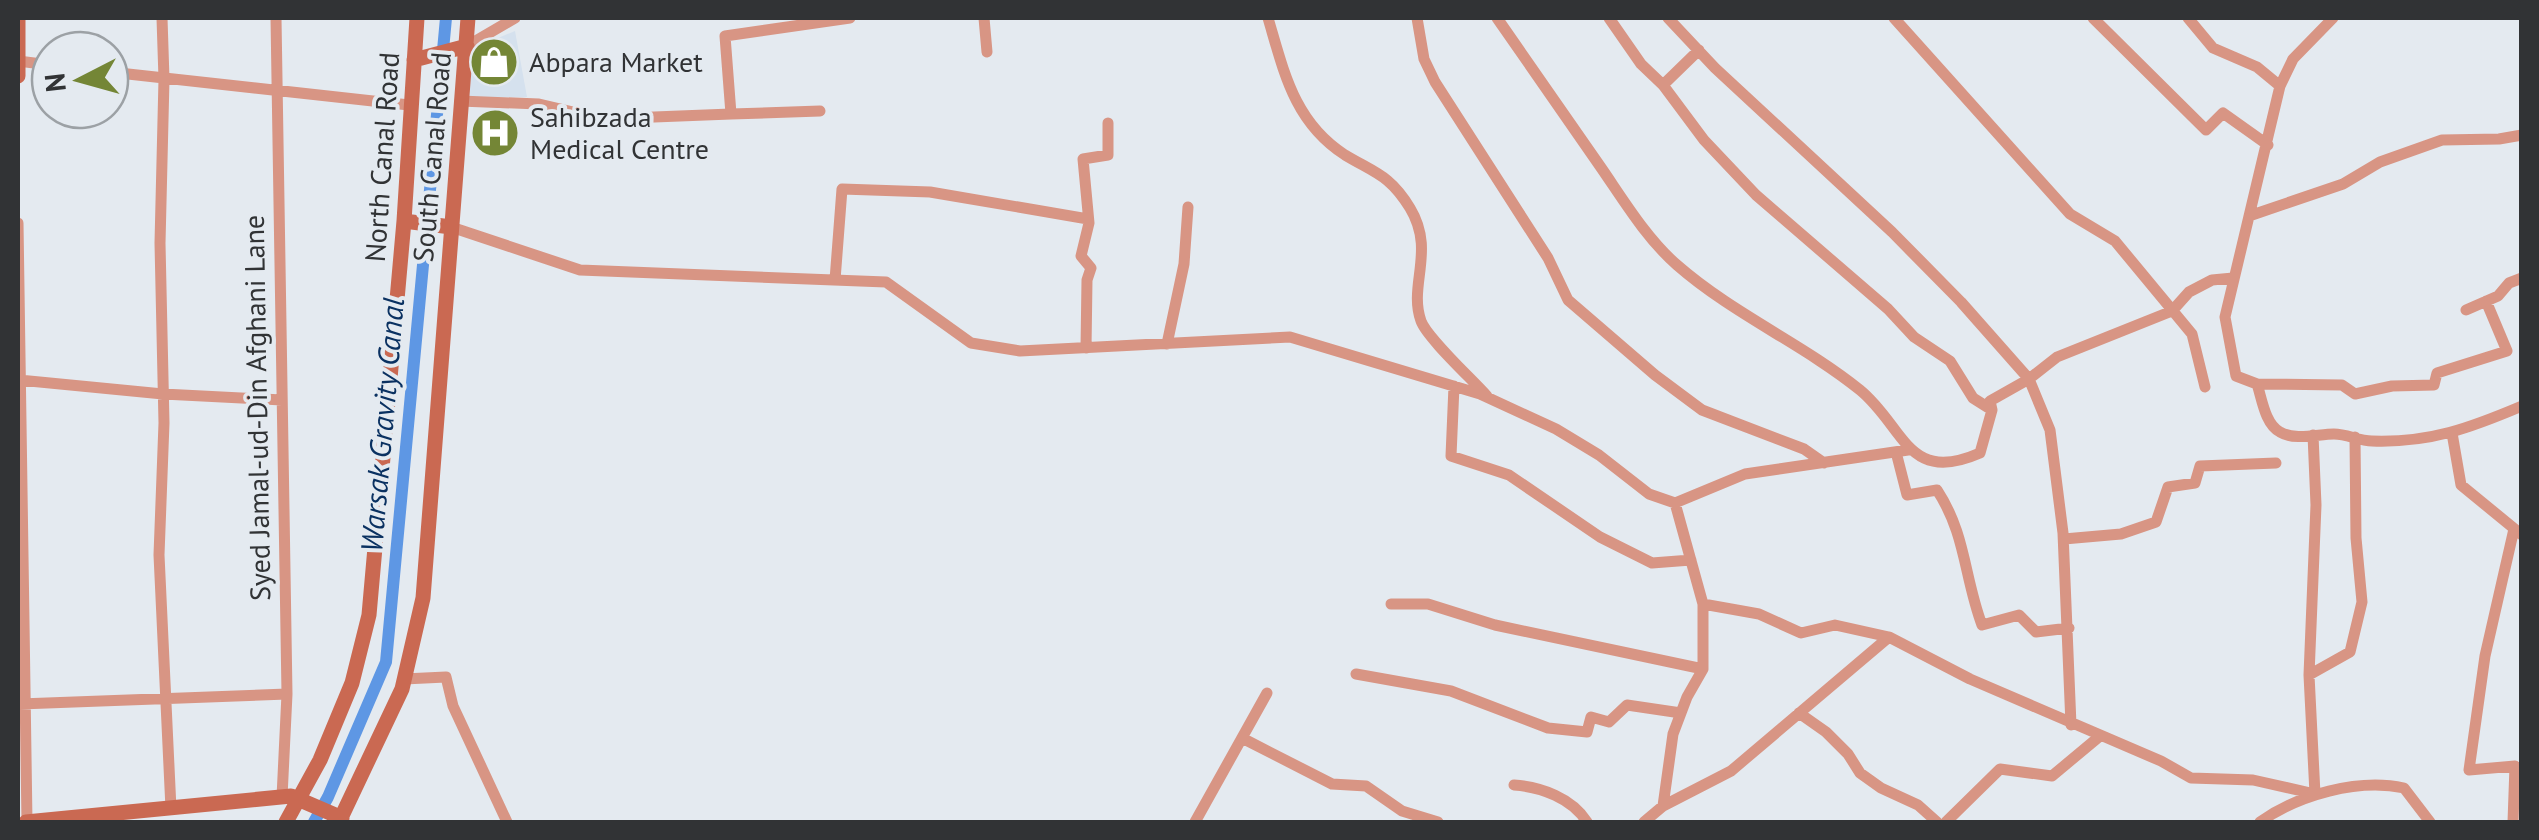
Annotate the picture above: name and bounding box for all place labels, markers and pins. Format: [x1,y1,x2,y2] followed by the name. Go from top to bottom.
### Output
[468,36,520,88] shop icon: Abpara Market
[529,43,703,80] place label: Abpara Market
[530,98,709,167] place label: Sahibzada Medical Centre
[469,107,521,159] hospital icon: Sahibzada Medical Centre

